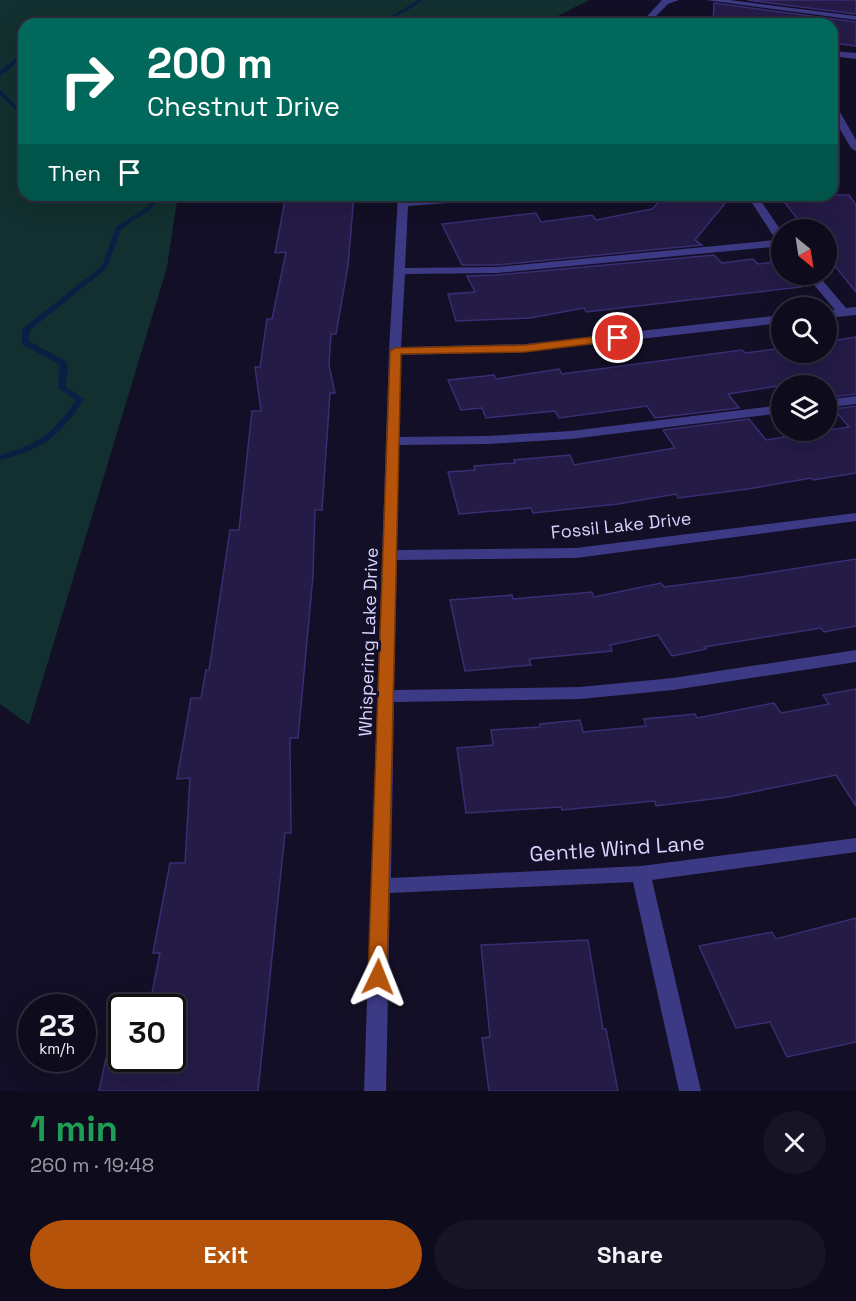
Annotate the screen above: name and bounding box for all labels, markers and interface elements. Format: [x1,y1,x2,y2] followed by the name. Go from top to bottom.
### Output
[147,37,273,90] text: 200 m
[48,42,126,120] icon: right
[147,89,340,124] text: Chestnut Drive
[113,156,146,189] icon: arrive
[48,159,101,187] text: Then
[771,219,837,285] north arrow
[771,219,837,441] map controls
[771,297,837,363] button: search
[592,312,643,363] pin
[601,321,634,354] icon: arrive
[771,375,837,441] button: layers
[550,506,692,544] street label: Fossil Lake Drive
[353,547,383,737] street label: Whispering Lake Drive
[529,828,705,868] street label: Gentle Wind Lane
[346,945,410,1009] position arrow
[108,994,186,1072] speed limit sign: 30
[39,1006,75,1045] text: 23
[39,1039,75,1058] text: km/h
[30,1106,118,1152] text: 1 min
[763,1111,826,1174] button: close
[30,1152,154,1178] text: 260 m · 19:48
[30,1220,422,1289] button: Exit
[434,1220,826,1289] button: Share

